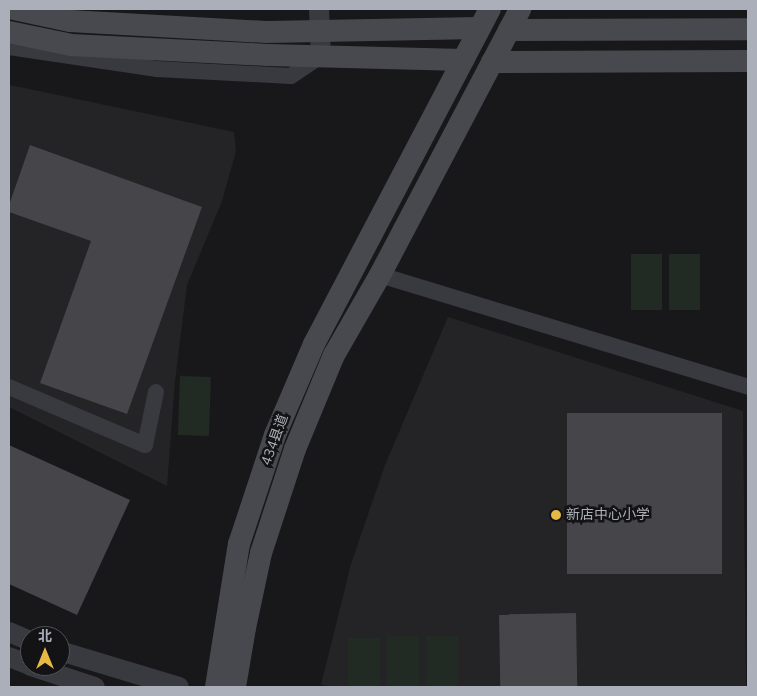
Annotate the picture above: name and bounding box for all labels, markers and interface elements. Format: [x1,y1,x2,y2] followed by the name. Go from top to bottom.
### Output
[258,412,292,468] street label: 434县道
[566,507,650,523] place label: 新店中心小学
[550,509,562,521] marker: 新店中心小学
[20,626,70,676] north arrow
[38,627,52,646] text: 北

